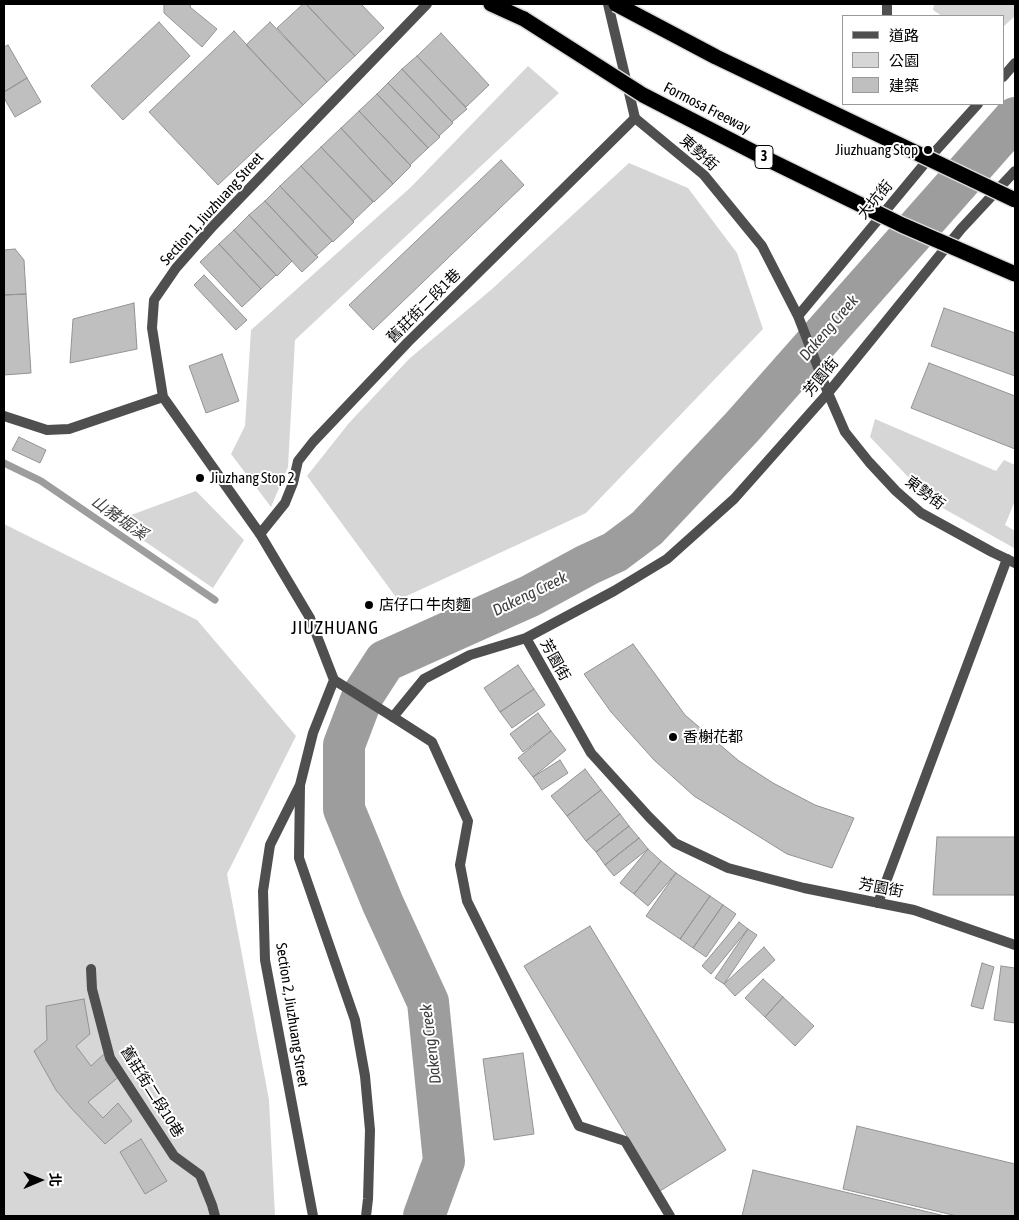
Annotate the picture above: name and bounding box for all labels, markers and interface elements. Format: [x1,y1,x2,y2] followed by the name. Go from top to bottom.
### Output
[842,15,1004,105] legend
[889,27,919,44] text: 道路
[889,52,919,69] text: 公園
[889,77,919,94] text: 建築
[661,78,753,138] street label: Formosa Freeway
[676,131,722,175] street label: 東勢街
[835,141,918,159] place label: Jiuzhuang Stop
[922,144,934,156] marker: Jiuzhuang Stop
[755,146,773,168] road number: 3
[157,149,267,269] street label: Section 1, Jiuzhuang Street
[854,177,896,223] street label: 大坑街
[383,265,465,347] street label: 舊莊街二段1巷
[795,291,863,365] water label: Dakeng Creek
[800,354,842,400] street label: 芳園街
[210,469,295,487] place label: Jiuzhang Stop 2
[194,472,206,484] marker: Jiuzhang Stop 2
[902,472,948,514] street label: 東勢街
[87,492,151,544] water label: 山豬堀溪
[490,568,570,620] water label: Dakeng Creek
[379,596,471,614] place label: 店仔口 牛肉麵
[363,599,375,611] marker: 店仔口 牛肉麵
[290,617,380,639] district label: JIUZHUANG
[536,636,574,684] street label: 芳園街
[683,728,743,746] place label: 香榭花都
[667,731,679,743] marker: 香榭花都
[857,875,905,901] street label: 芳園街
[272,942,312,1088] street label: Section 2, Jiuzhuang Street
[417,1003,445,1085] water label: Dakeng Creek
[117,1043,187,1141] street label: 舊莊街二段10巷
[15,1155,65,1205] north arrow
[47,1173,63,1187] text: 北

